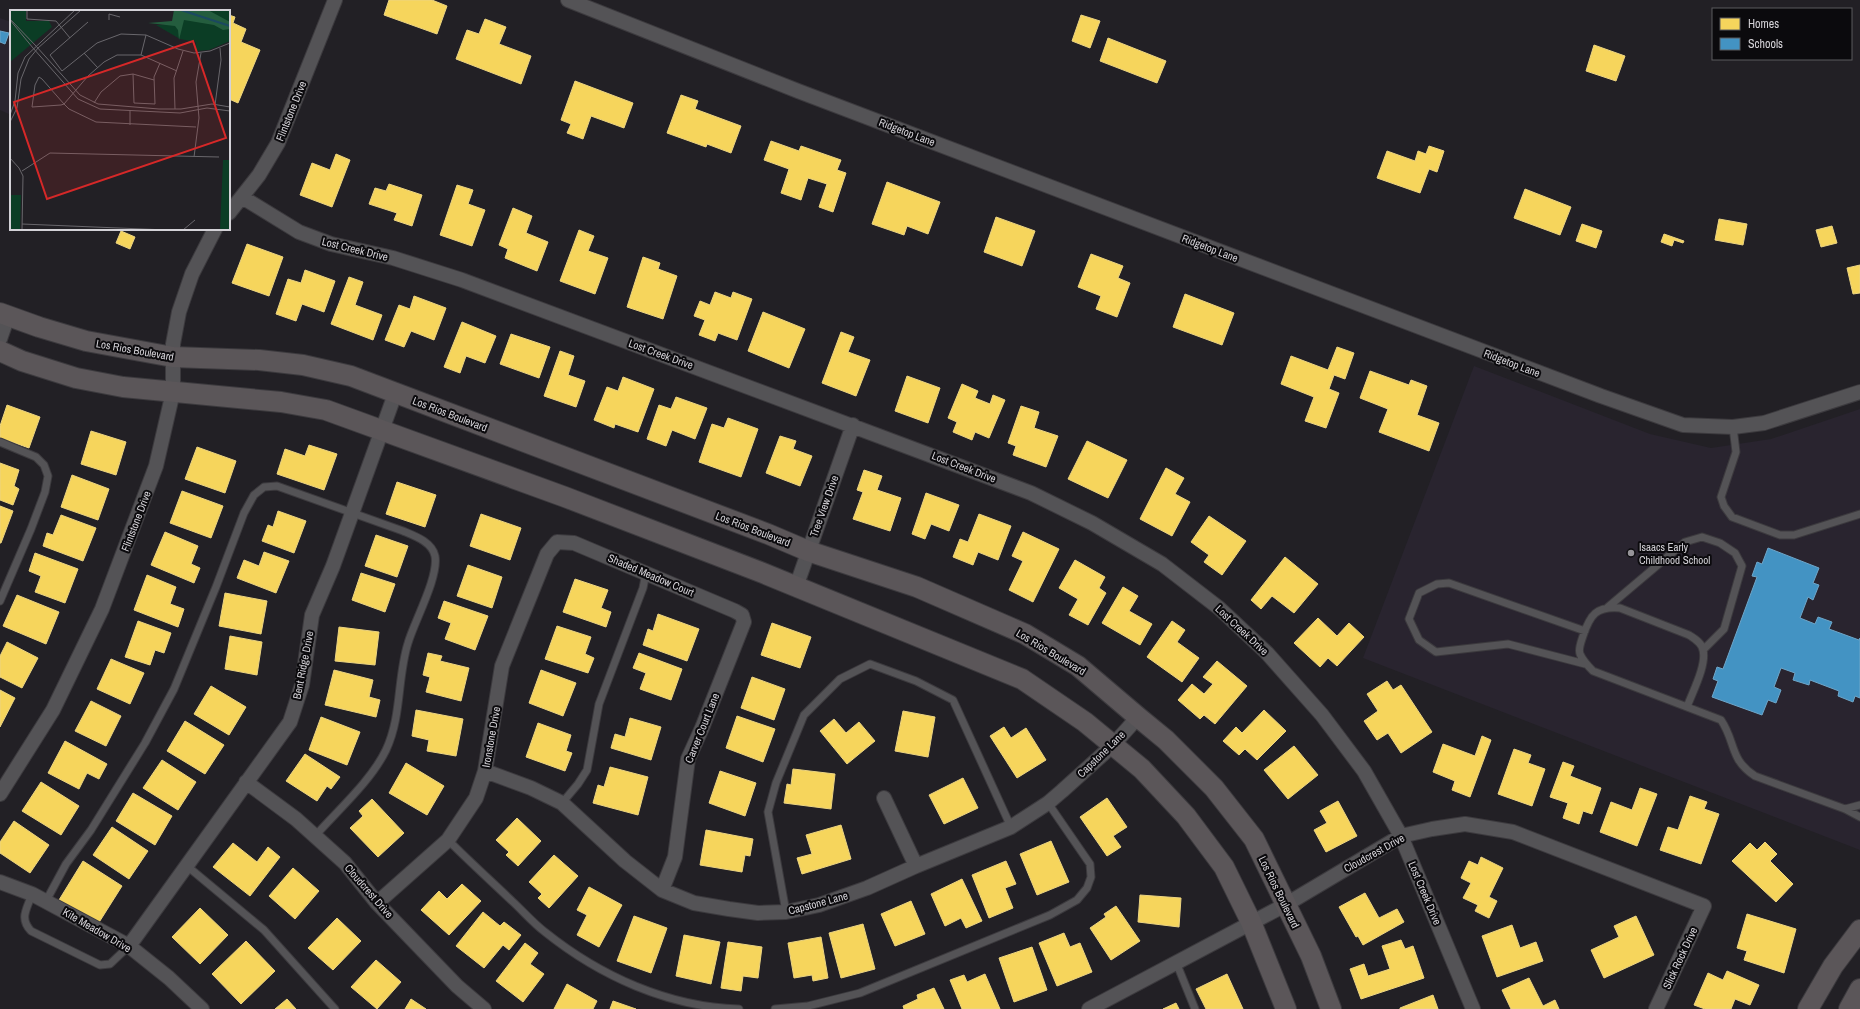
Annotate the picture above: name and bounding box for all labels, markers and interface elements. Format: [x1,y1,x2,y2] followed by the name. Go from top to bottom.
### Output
[1712,8,1852,60] legend
[10,10,230,230] inset map
[1748,16,1779,32] text: Homes
[1748,36,1783,52] text: Schools
[273,79,309,143] street label: Flintstone Drive
[877,115,937,149] street label: Ridgetop Lane
[1180,231,1240,265] street label: Ridgetop Lane
[320,234,390,264] street label: Lost Creek Drive
[95,336,175,364] street label: Los Rios Boulevard
[627,336,695,372] street label: Lost Creek Drive
[1482,346,1542,380] street label: Ridgetop Lane
[411,393,489,435] street label: Los Rios Boulevard
[930,448,998,486] street label: Lost Creek Drive
[806,473,842,539] street label: Tree View Drive
[118,489,154,553] street label: Flintstone Drive
[714,508,792,550] street label: Los Rios Boulevard
[1639,540,1710,567] place label: Isaacs Early Childhood School
[1626,548,1636,558] marker: Isaacs Early Childhood School
[606,551,697,600] street label: Shaded Meadow Court
[1212,602,1272,658] street label: Lost Creek Drive
[1014,626,1088,678] street label: Los Rios Boulevard
[290,630,316,700] street label: Bent Ridge Drive
[682,691,722,765] street label: Carver Court Lane
[479,705,503,769] street label: Ironstone Drive
[1074,728,1128,780] street label: Capstone Lane
[1341,831,1407,875] street label: Cloudcrest Drive
[1255,854,1303,930] street label: Los Rios Boulevard
[1405,859,1445,927] street label: Lost Creek Drive
[342,861,396,921] street label: Cloudcrest Drive
[787,888,849,918] street label: Capstone Lane
[60,905,134,955] street label: Kite Meadow Drive
[1660,925,1700,991] street label: Slick Rock Drive

